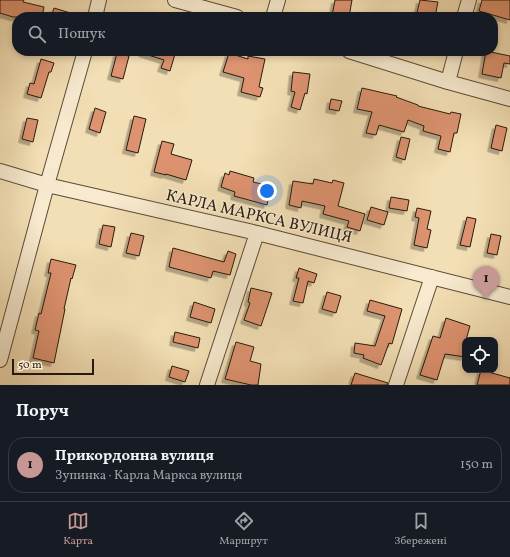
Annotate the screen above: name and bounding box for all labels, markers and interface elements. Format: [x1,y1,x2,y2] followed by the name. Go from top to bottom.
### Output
[12,12,498,56] search box
[26,23,48,45] icon: search
[58,24,106,45] text: Пошук
[257,181,277,201] your location
[164,185,354,249] street label: КАРЛА МАРКСА ВУЛИЦЯ
[473,266,499,299] pin: 1
[462,337,498,373] map controls
[462,337,498,373] button: locate
[12,357,94,376] scale bar
[18,358,42,373] text: 50 m
[16,400,69,423] text: Поруч
[55,446,214,467] text: Прикордонна вулиця
[27,456,33,474] text: 1
[460,456,493,474] text: 150 m
[55,467,242,485] text: Зупинка · Карла Маркса вулиця
[63,510,93,549] tab: Карта
[219,510,268,549] tab: Маршрут
[394,510,447,549] tab: Збережені

